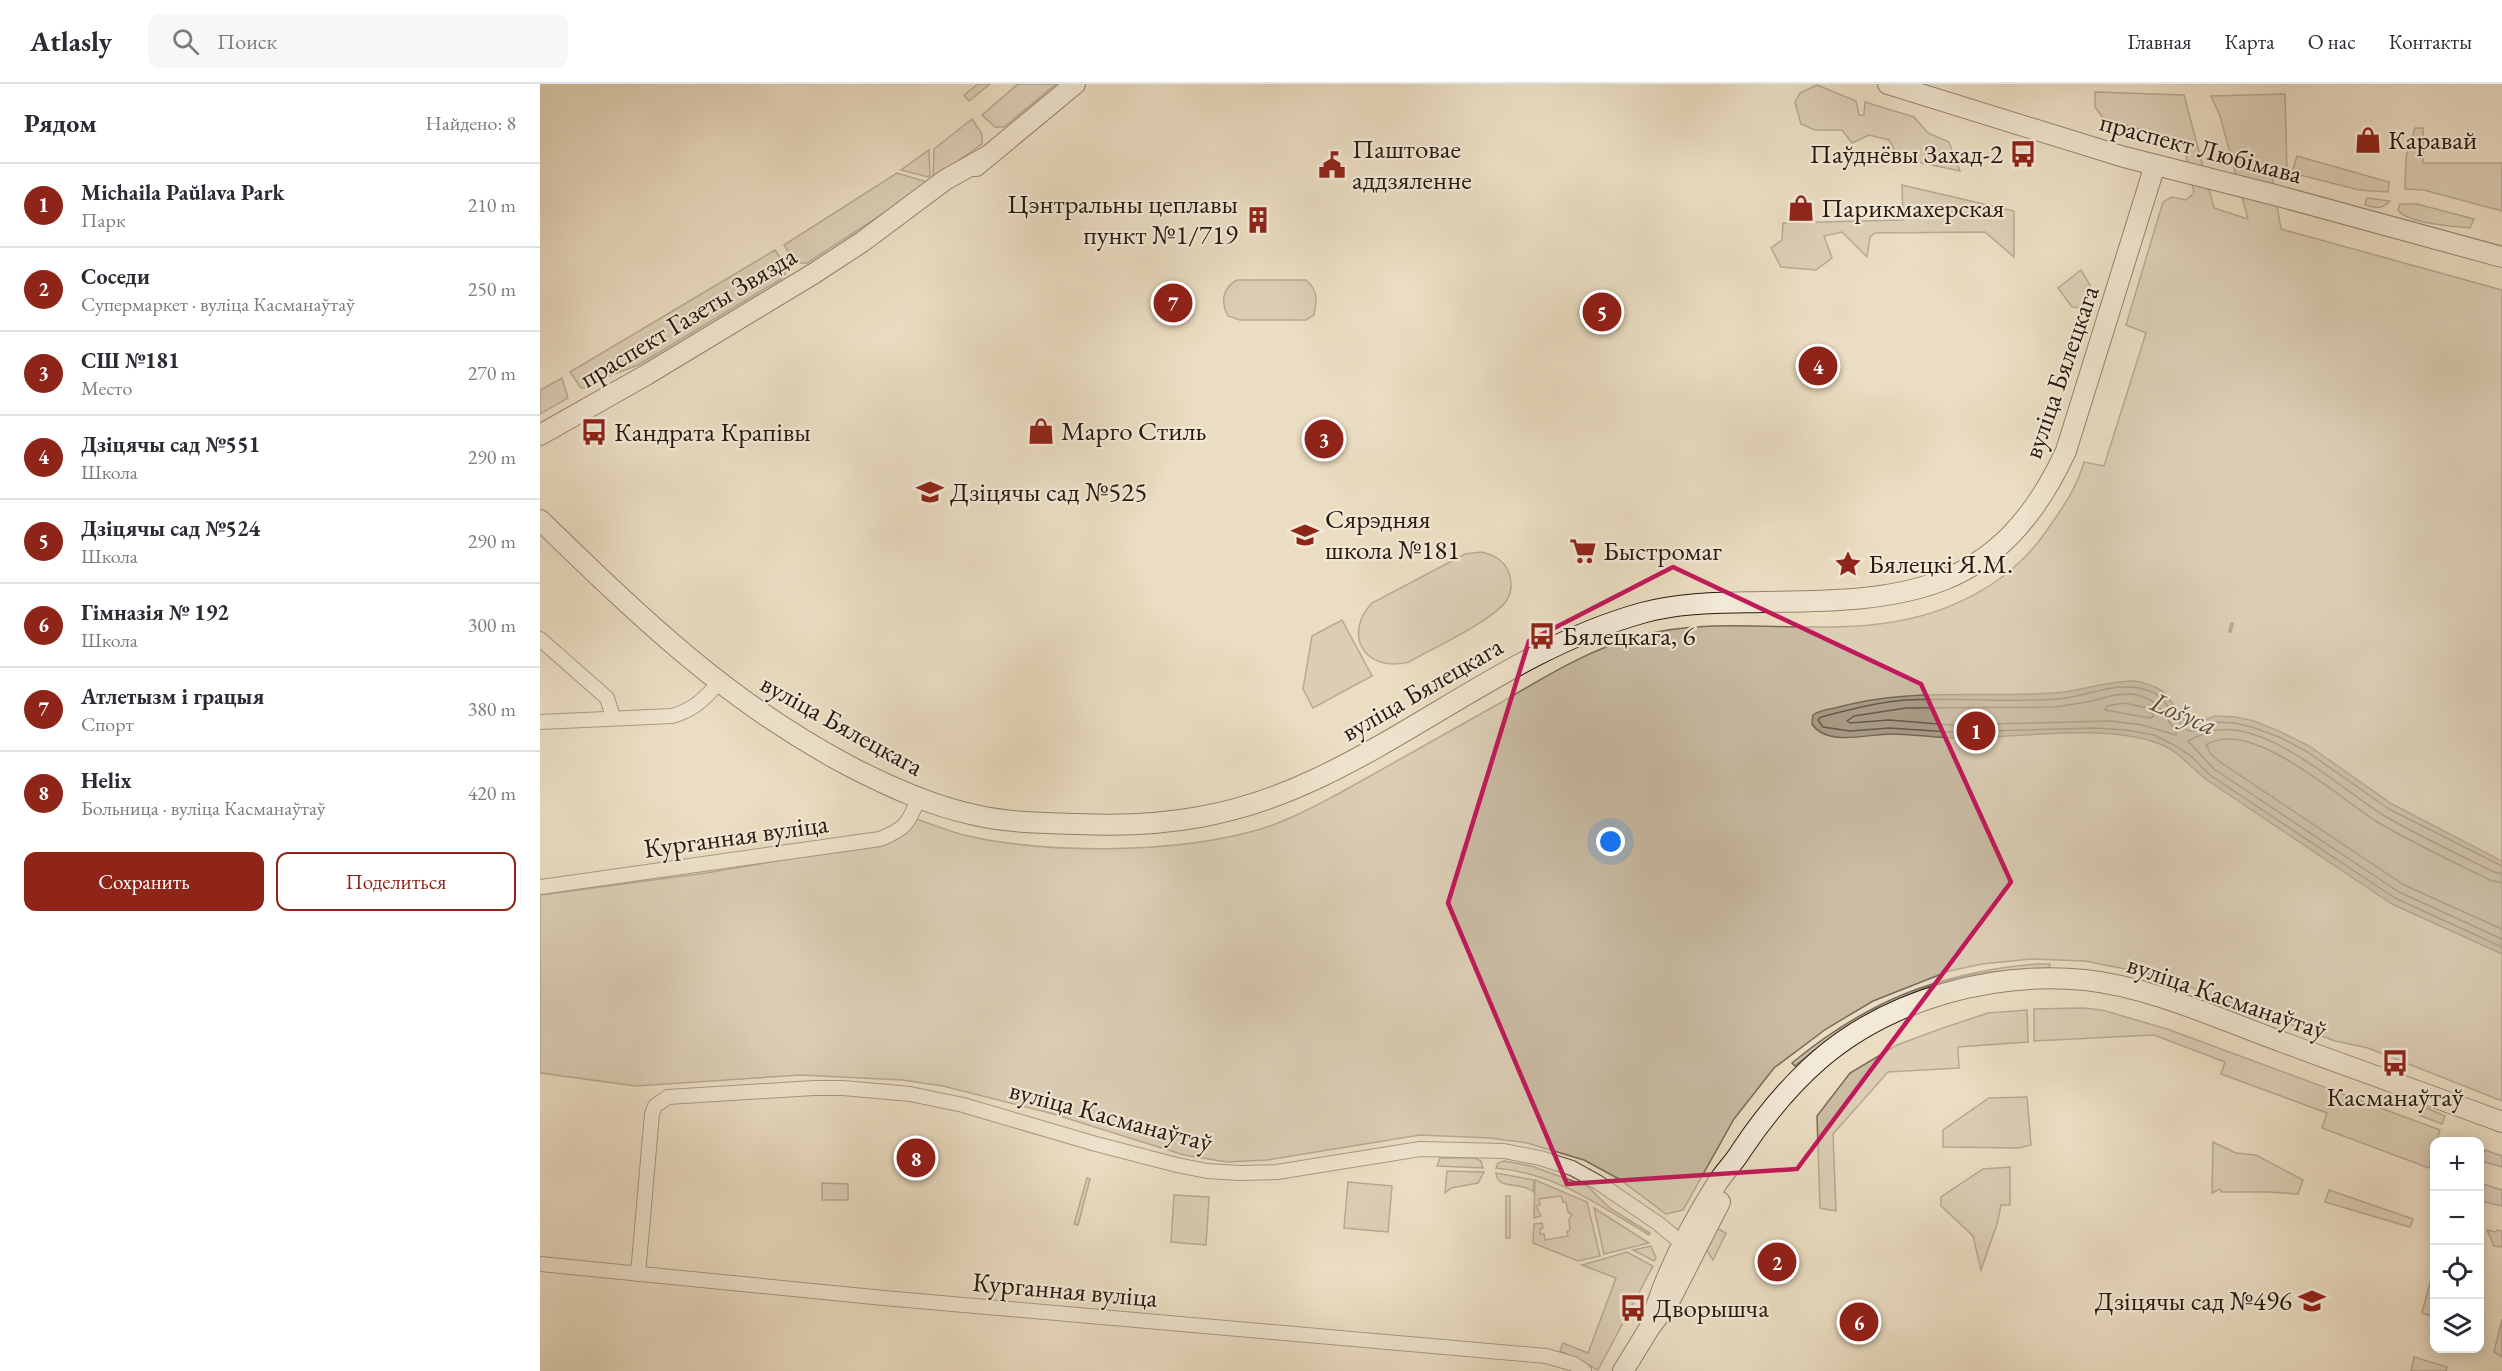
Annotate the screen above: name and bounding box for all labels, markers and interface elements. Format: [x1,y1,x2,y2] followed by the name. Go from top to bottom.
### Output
[148,14,568,68] search box
[30,23,112,59] text: Atlasly
[169,25,202,58] icon: search
[217,27,277,56] text: Поиск
[2127,28,2191,55] text: Главная
[2224,28,2275,55] text: Карта
[2308,28,2356,55] text: О нас
[2389,28,2472,55] text: Контакты
[2096,104,2306,191] street label: праспект Любімава
[24,106,97,140] text: Рядом
[425,110,516,136] text: Найдено: 8
[2388,122,2477,157] place label: Каравай
[2353,125,2383,155] shop icon: Каравай
[1352,131,1472,197] place label: Паштовае аддзяленне
[1810,136,2003,171] place label: Паўднёвы Захад-2
[2008,139,2038,169] bus stop icon: Паўднёвы Захад-2
[1317,150,1347,180] public building icon: Паштовае аддзяленне
[81,178,285,207] text: Michaila Paŭlava Park
[1007,186,1238,252] place label: Цэнтральны цеплавы пункт №1/719
[1821,190,2004,225] place label: Парикмахерская
[38,192,49,218] text: 1
[468,192,516,218] text: 210 m
[1786,193,1816,223] shop icon: Парикмахерская
[1243,205,1273,235] building icon: Цэнтральны цеплавы пункт №1/719
[81,207,125,233] text: Парк
[573,238,803,395] street label: праспект Газеты Звязда
[81,262,150,291] text: Соседи
[38,276,49,302] text: 2
[468,276,516,302] text: 250 m
[1154,280,1192,326] pin: 7
[2015,280,2107,463] street label: вуліца Бялецкага
[1582,290,1622,334] pin: 5
[81,291,355,317] text: Супермаркет · вуліца Касманаўтаў
[1798,344,1838,388] pin: 4
[81,346,180,375] text: СШ №181
[38,360,49,386] text: 3
[468,360,516,386] text: 270 m
[81,375,132,401] text: Место
[1061,413,1206,448] place label: Марго Стиль
[614,414,811,449] place label: Кандрата Крапівы
[1026,416,1056,446] shop icon: Марго Стиль
[1304,416,1344,462] pin: 3
[579,417,609,447] bus stop icon: Кандрата Крапівы
[81,430,260,459] text: Дзіцячы сад №551
[38,444,49,470] text: 4
[468,444,516,470] text: 290 m
[81,459,138,485] text: Школа
[950,474,1147,509] place label: Дзіцячы сад №525
[915,477,945,507] school or university icon: Дзіцячы сад №525
[1325,501,1460,567] place label: Сярэдняя школа №181
[81,514,260,543] text: Дзіцячы сад №524
[1290,520,1320,550] school or university icon: Сярэдняя школа №181
[38,528,49,554] text: 5
[468,528,516,554] text: 290 m
[1603,533,1722,568] place label: Быстромаг
[1568,536,1598,566] supermarket icon: Быстромаг
[81,543,138,569] text: Школа
[1868,546,2013,581] place label: Бялецкі Я.М.
[1833,549,1863,579] place icon: Бялецкі Я.М.
[81,598,229,627] text: Гімназія № 192
[38,612,49,638] text: 6
[468,612,516,638] text: 300 m
[1562,618,1696,653] place label: Бялецкага, 6
[1527,621,1557,651] bus stop icon: Бялецкага, 6
[81,627,138,653] text: Школа
[1335,628,1509,749] street label: вуліца Бялецкага
[755,665,930,784] street label: вуліца Бялецкага
[81,682,264,711] text: Атлетызм і грацыя
[2144,683,2223,743] water label: Lošyca
[38,696,49,722] text: 7
[468,696,516,722] text: 380 m
[1956,708,1996,754] pin: 1
[81,711,134,737] text: Спорт
[81,766,132,795] text: Helix
[38,780,49,806] text: 8
[468,780,516,806] text: 420 m
[81,795,326,821] text: Больница · вуліца Касманаўтаў
[642,805,831,866] street label: Курганная вуліца
[1596,827,1625,856] your location
[24,852,264,911] button: Сохранить
[276,852,516,911] button: Поделиться
[2123,946,2332,1047] street label: вуліца Касманаўтаў
[2380,1048,2410,1078] bus stop icon: Касманаўтаў
[1006,1072,1217,1159] street label: вуліца Касманаўтаў
[2326,1079,2464,1114] place label: Касманаўтаў
[896,1136,935,1180] pin: 8
[2430,1137,2484,1353] map controls
[2430,1137,2484,1191] button: +
[2430,1191,2484,1245] button: −
[1758,1240,1796,1284] pin: 2
[2430,1245,2484,1299] button: locate
[971,1264,1159,1315] street label: Курганная вуліца
[2095,1283,2292,1318] place label: Дзіцячы сад №496
[2297,1286,2327,1316] school or university icon: Дзіцячы сад №496
[1653,1290,1769,1325] place label: Дворышча
[1618,1293,1648,1323] bus stop icon: Дворышча
[2430,1299,2484,1353] button: layers
[1840,1300,1878,1344] pin: 6

